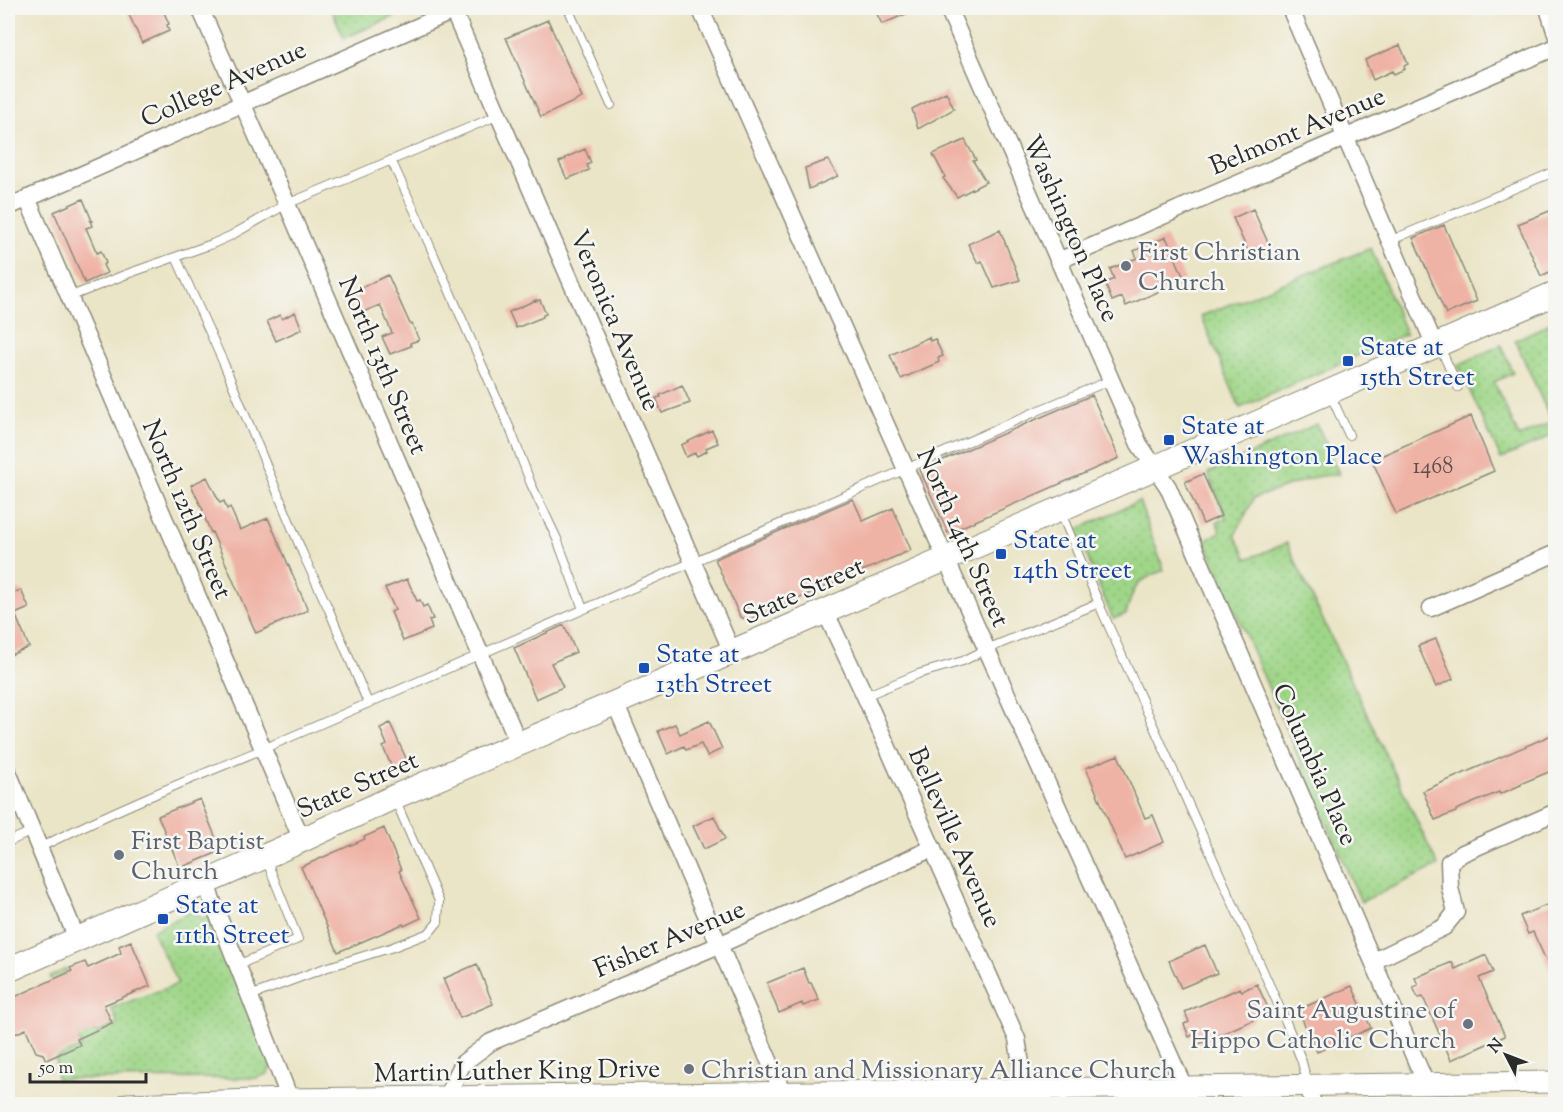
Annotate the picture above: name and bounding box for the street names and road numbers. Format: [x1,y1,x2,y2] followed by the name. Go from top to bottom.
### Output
[135,32,313,138] street label: College Avenue
[1204,79,1392,186] street label: Belmont Avenue
[1012,129,1128,329] street label: Washington Place
[559,225,668,417] street label: Veronica Avenue
[328,271,436,461] street label: North 13th Street
[131,414,240,606] street label: North 12th Street
[906,443,1018,634] street label: North 14th Street
[737,549,871,636] street label: State Street
[1261,678,1366,852] street label: Columbia Place
[897,742,1010,934] street label: Belleville Avenue
[291,743,425,830] street label: State Street
[589,892,751,989] street label: Fisher Avenue
[373,1052,661,1093] street label: Martin Luther King Drive

